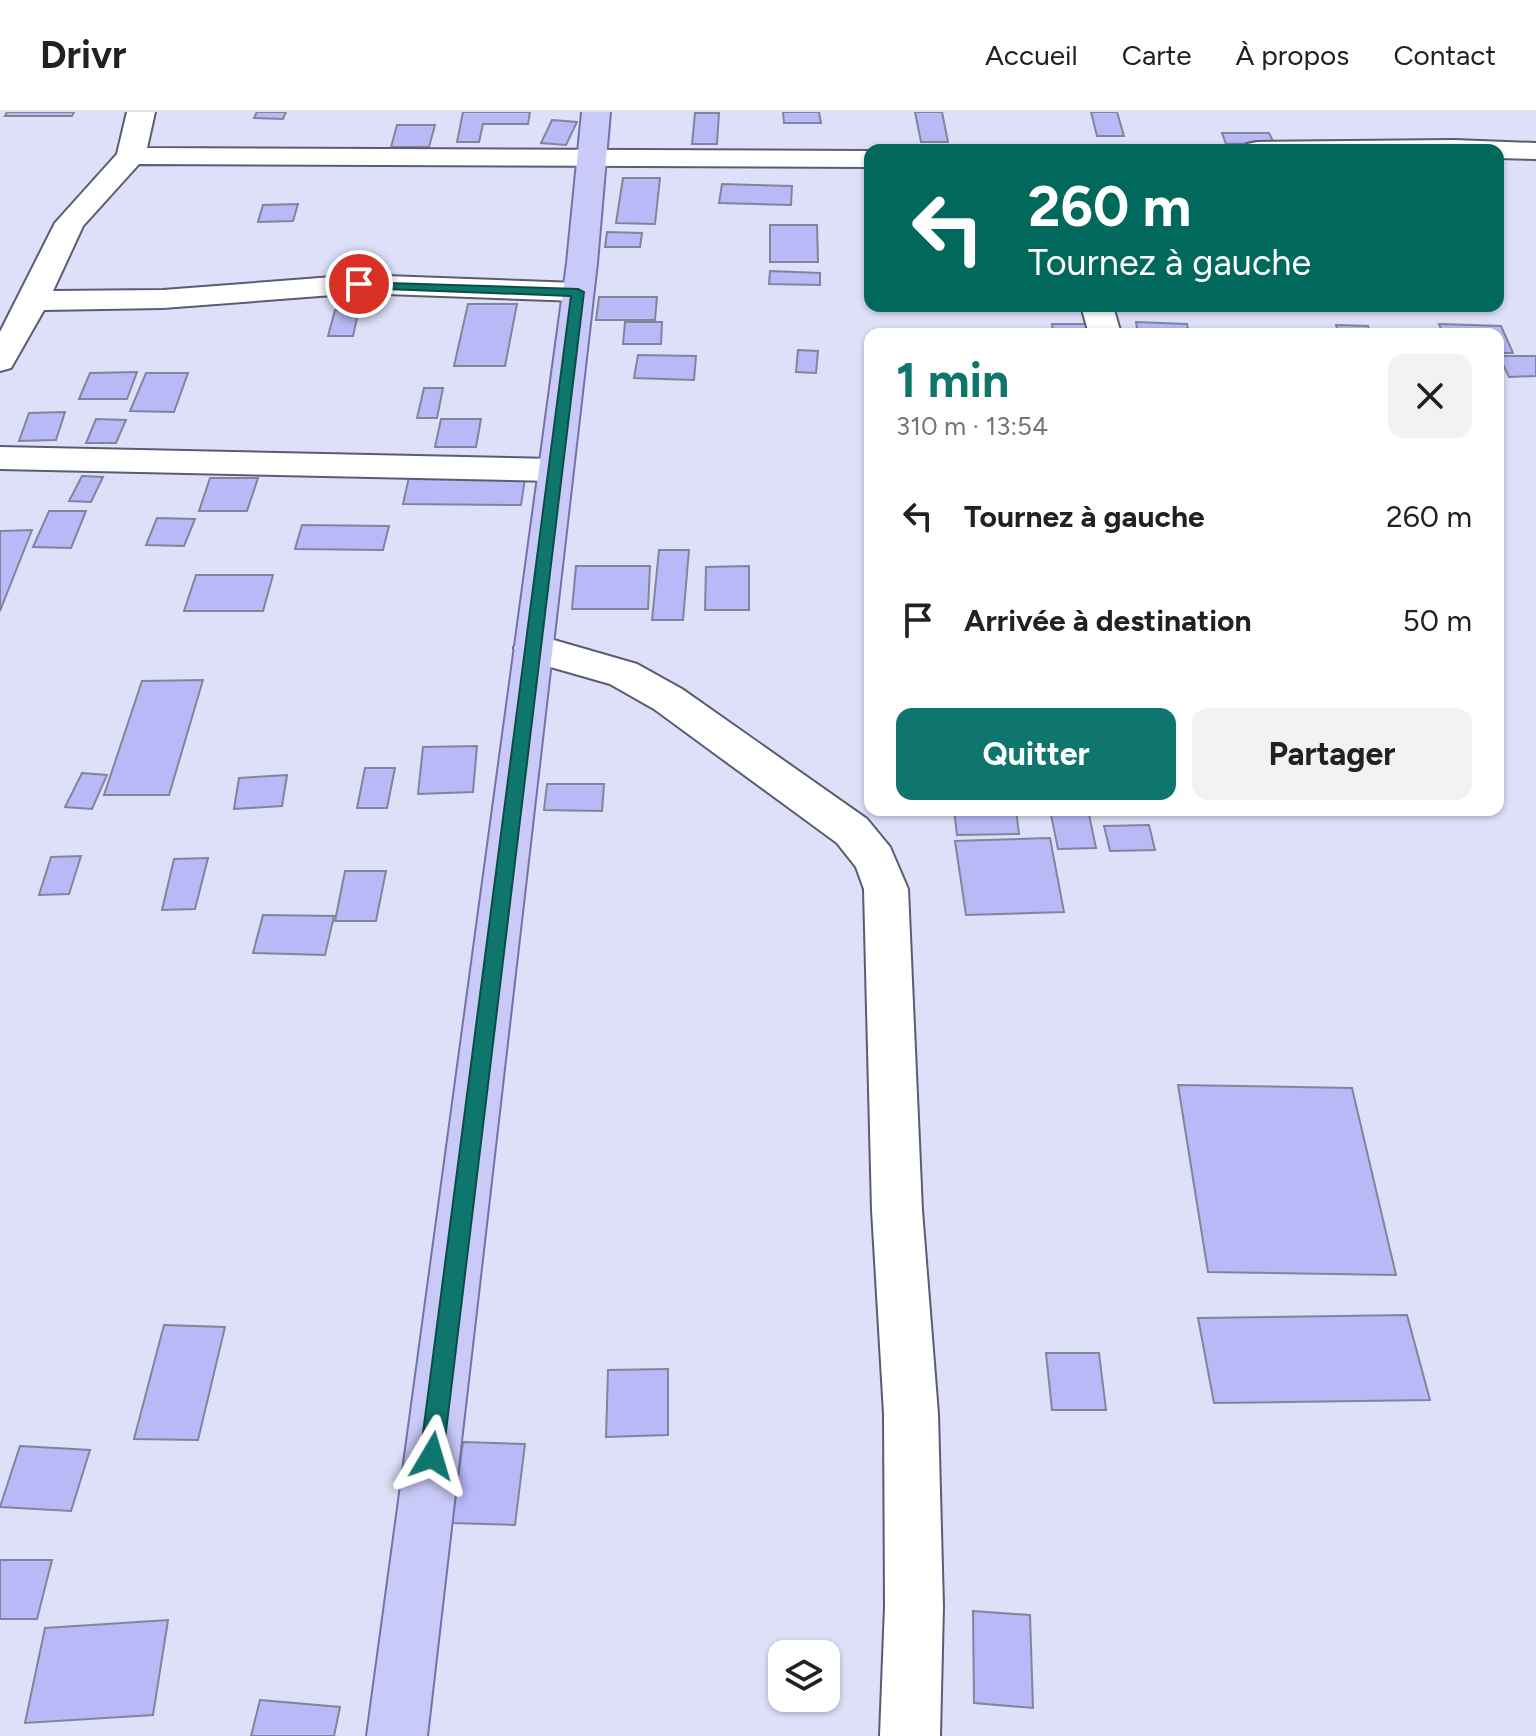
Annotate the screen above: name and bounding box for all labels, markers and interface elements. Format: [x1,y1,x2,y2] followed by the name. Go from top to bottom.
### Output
[40,32,127,78] text: Drivr
[985,38,1078,72] text: Accueil
[1122,38,1191,72] text: Carte
[1235,38,1349,72] text: À propos
[1393,38,1496,72] text: Contact
[1028,173,1191,240] text: 260 m
[896,176,1000,280] icon: left
[1028,241,1311,284] text: Tournez à gauche
[325,250,393,318] pin
[337,262,381,306] icon: arrive
[896,351,1009,409] text: 1 min
[1388,354,1472,438] button: close
[896,410,1048,442] text: 310 m · 13:54
[896,494,940,538] icon: left
[964,498,1205,535] text: Tournez à gauche
[1386,498,1472,535] text: 260 m
[896,598,940,642] icon: arrive
[964,602,1251,639] text: Arrivée à destination
[1403,602,1472,639] text: 50 m
[896,708,1176,800] button: Quitter
[1192,708,1472,800] button: Partager
[390,1414,474,1498] position arrow
[768,1640,840,1712] map controls
[768,1640,840,1712] button: layers

